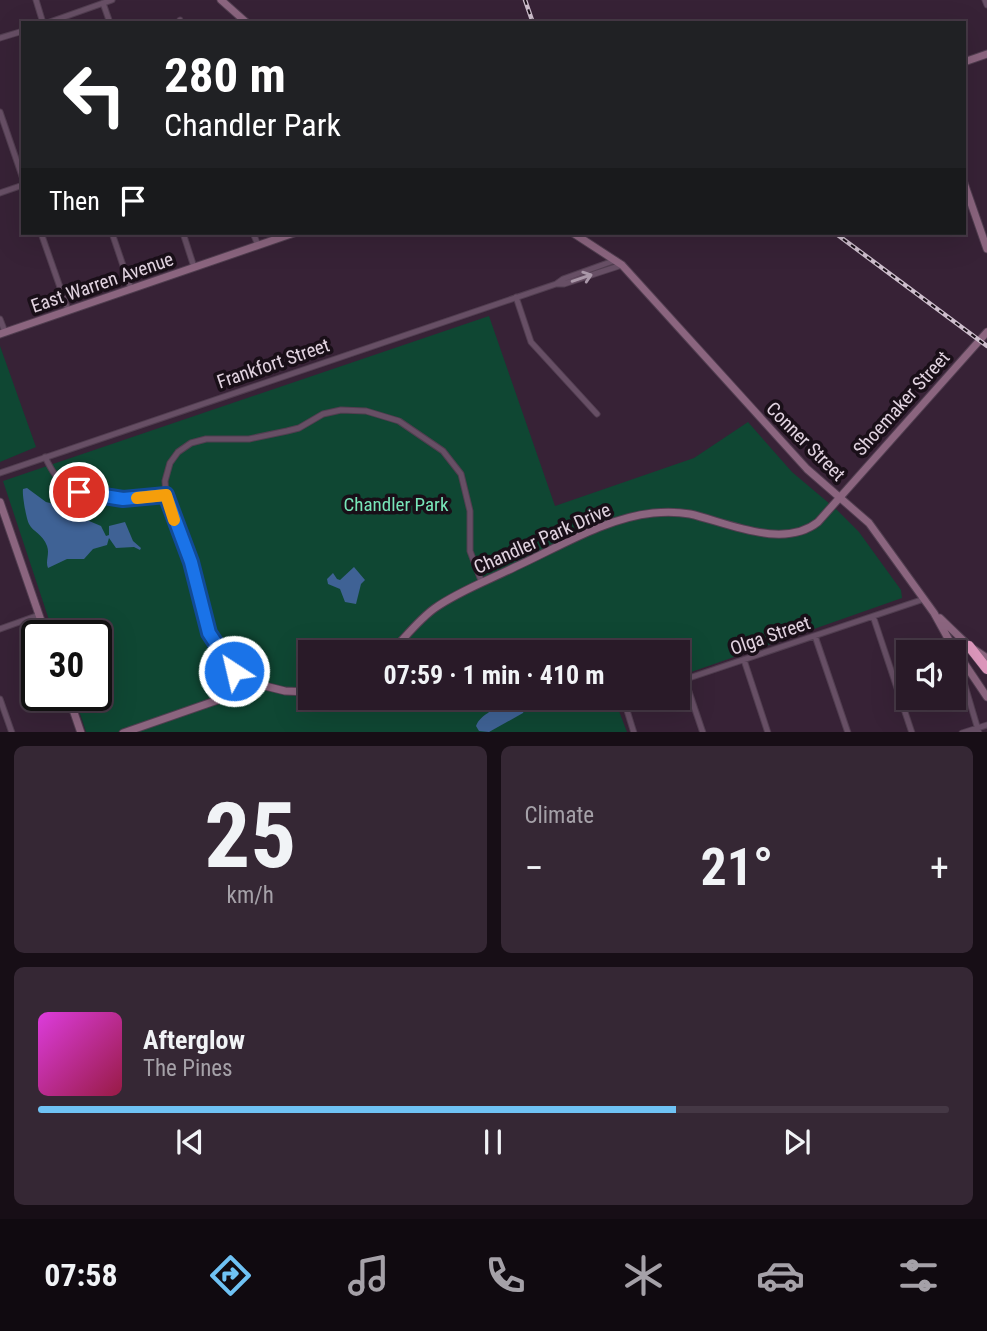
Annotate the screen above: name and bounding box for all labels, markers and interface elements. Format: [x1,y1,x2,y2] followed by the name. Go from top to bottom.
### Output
[164,47,286,104] text: 280 m
[49,49,140,140] icon: left
[164,106,341,144] text: Chandler Park
[114,182,152,220] icon: arrive
[49,186,100,216] text: Then
[28,247,176,318] street label: East Warren Avenue
[571,271,593,284] one-way arrow
[214,333,332,393] street label: Frankfort Street
[848,346,954,460] street label: Shoemaker Street
[761,397,850,486] street label: Conner Street
[49,462,109,522] pin
[60,473,98,511] icon: arrive
[344,493,449,516] park label: Chandler Park
[470,498,614,579] street label: Chandler Park Drive
[727,611,813,660] street label: Olga Street
[21,620,112,711] speed limit sign: 30
[197,634,271,708] position arrow
[896,640,966,710] map controls
[896,640,966,710] button: sound
[384,660,604,690] text: 07:59 · 1 min · 410 m
[204,783,296,889] text: 25
[525,802,594,829] text: Climate
[700,837,773,898] text: 21°
[525,846,544,890] text: −
[930,846,949,890] text: +
[227,882,274,909] text: km/h
[143,1025,245,1055] text: Afterglow
[143,1055,233,1082] text: The Pines
[171,1123,209,1161] icon: previous
[474,1123,512,1161] icon: pause
[778,1123,816,1161] icon: next
[206,1251,255,1300] icon: directions
[344,1251,393,1300] icon: music
[481,1251,530,1300] icon: phone
[619,1251,668,1300] icon: climate
[756,1251,805,1300] icon: car
[894,1251,943,1300] icon: filters
[44,1256,118,1294] text: 07:58

